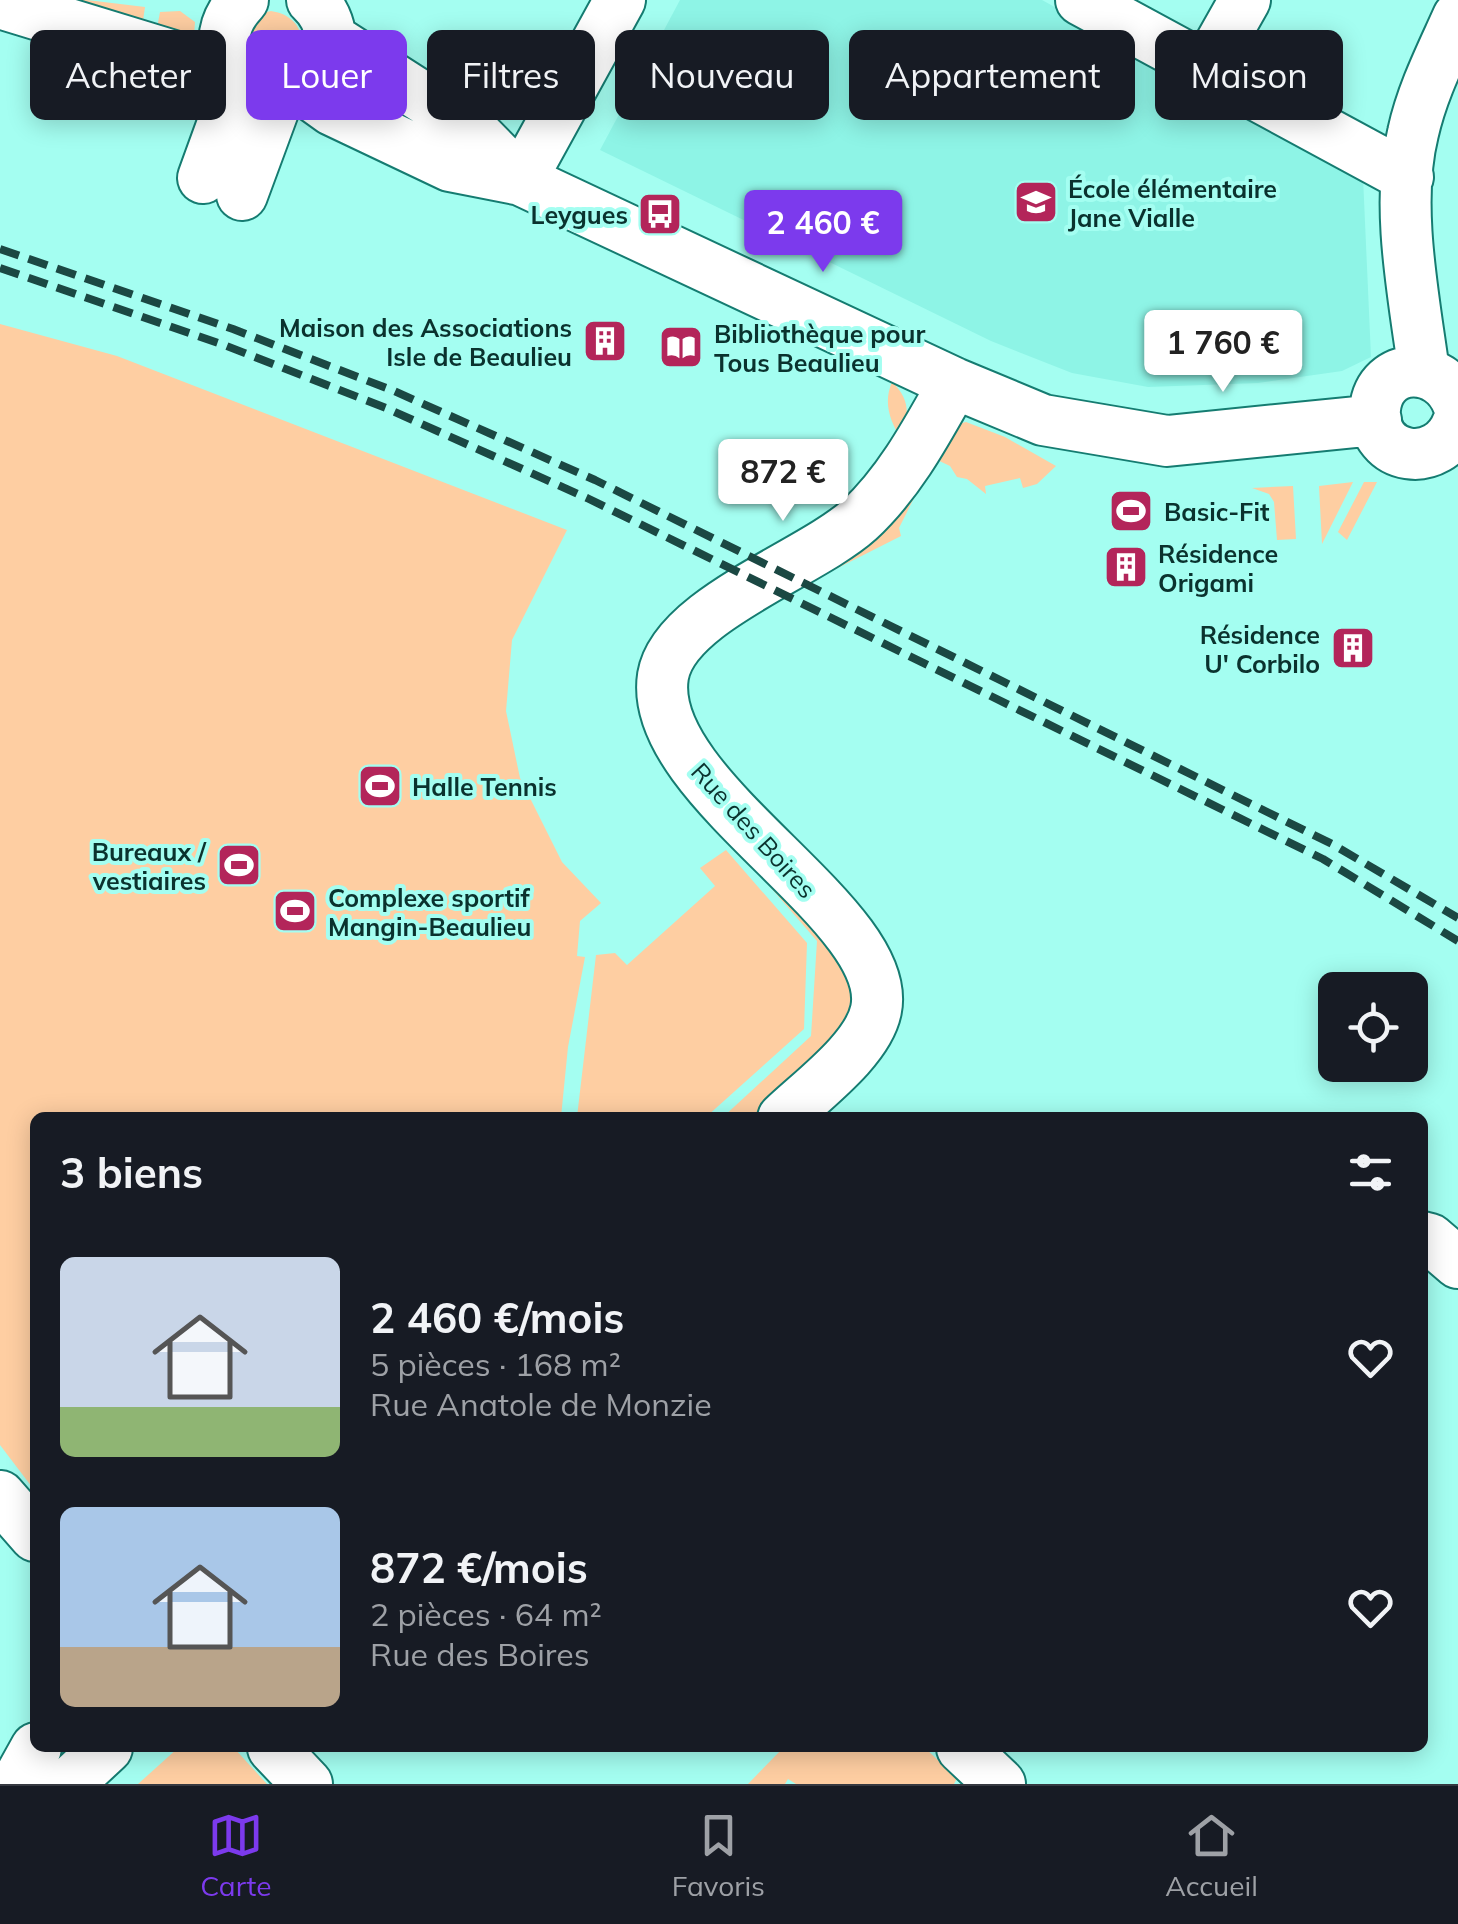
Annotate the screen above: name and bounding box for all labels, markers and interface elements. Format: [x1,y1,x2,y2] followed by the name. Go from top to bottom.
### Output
[30,30,226,120] chip: Acheter
[246,30,407,120] chip: Louer
[427,30,595,120] chip: Filtres
[615,30,829,120] chip: Nouveau
[849,30,1135,120] chip: Appartement
[1155,30,1343,120] chip: Maison
[1068,173,1277,233] place label: École élémentaire Jane Vialle
[1013,179,1059,225] school or university icon: École élémentaire Jane Vialle
[731,190,915,275] pin: 2 460 €
[637,191,683,237] bus stop icon: Leygues
[531,199,628,230] place label: Leygues
[766,202,880,242] text: 2 460 €
[1131,310,1315,395] pin: 1 760 €
[279,312,572,372] place label: Maison des Associations Isle de Beaulieu
[582,318,628,364] building icon: Maison des Associations Isle de Beaulieu
[714,318,925,378] place label: Bibliothèque pour Tous Beaulieu
[1166,322,1280,362] text: 1 760 €
[658,324,704,370] library icon: Bibliothèque pour Tous Beaulieu
[713,439,853,524] pin: 872 €
[740,451,826,491] text: 872 €
[1108,488,1154,534] sports icon: Basic-Fit
[1164,496,1270,527] place label: Basic-Fit
[1158,538,1278,598] place label: Résidence Origami
[1103,544,1149,590] building icon: Résidence Origami
[1200,619,1320,679] place label: Résidence U' Corbilo
[1330,625,1376,671] building icon: Résidence U' Corbilo
[685,756,823,904] street label: Rue des Boires
[357,763,403,809] sports icon: Halle Tennis
[412,771,557,802] place label: Halle Tennis
[92,836,207,896] place label: Bureaux / vestiaires
[216,842,262,888] sports icon: Bureaux / vestiaires
[328,882,531,942] place label: Complexe sportif Mangin-Beaulieu
[272,888,318,934] sports icon: Complexe sportif Mangin-Beaulieu
[1318,972,1428,1082] map controls
[1318,972,1428,1082] button: locate
[1343,1145,1398,1200] icon: filters
[60,1146,203,1199] text: 3 biens
[370,1291,624,1344] text: 2 460 €/mois
[140,1297,260,1417] icon: home
[1343,1330,1398,1385] icon: heart
[370,1344,621,1384] text: 5 pièces · 168 m²
[370,1384,712,1424] text: Rue Anatole de Monzie
[370,1541,588,1594] text: 872 €/mois
[140,1547,260,1667] icon: home
[1343,1580,1398,1635] icon: heart
[370,1594,602,1634] text: 2 pièces · 64 m²
[370,1634,590,1674] text: Rue des Boires
[200,1808,271,1903] tab: Carte
[672,1808,765,1903] tab: Favoris
[1165,1808,1258,1903] tab: Accueil

